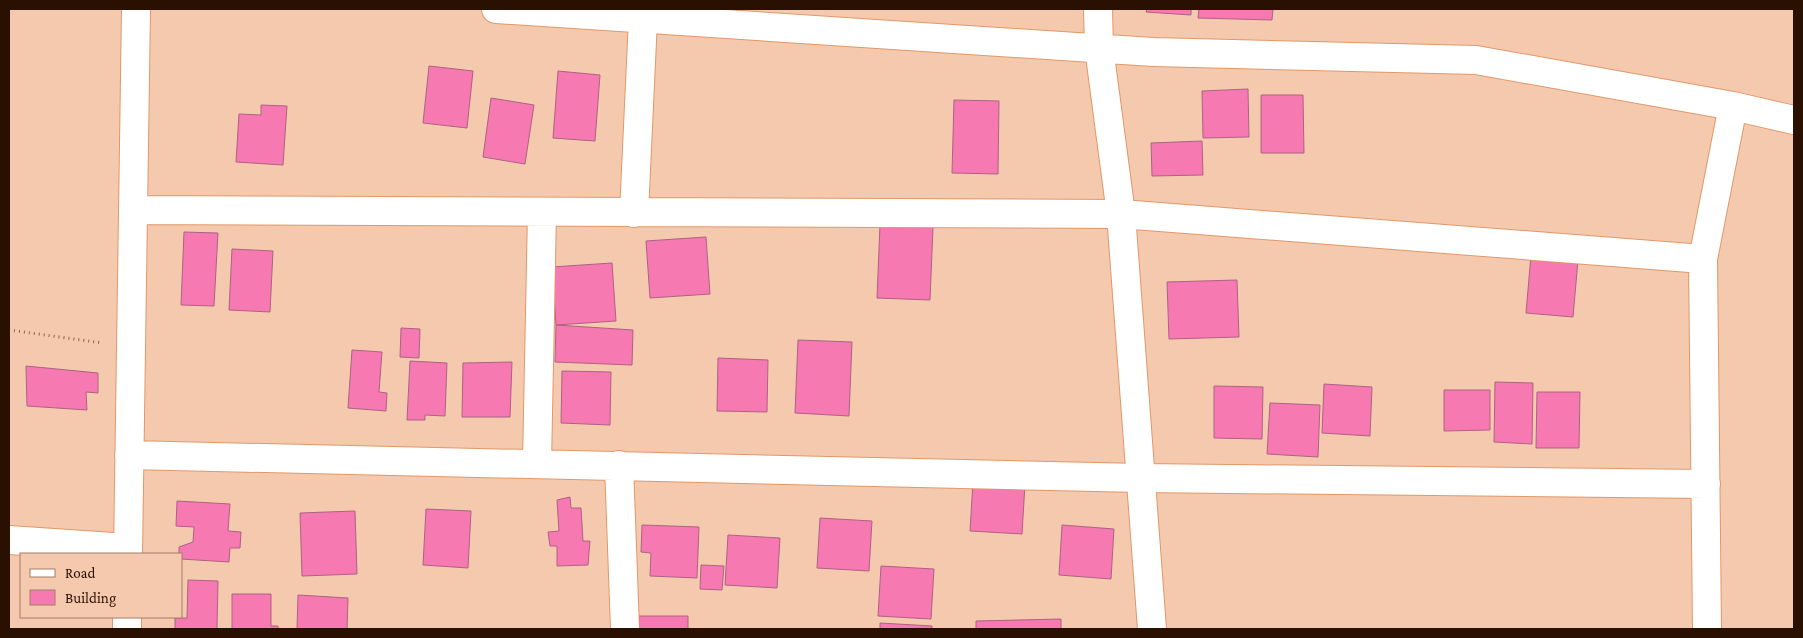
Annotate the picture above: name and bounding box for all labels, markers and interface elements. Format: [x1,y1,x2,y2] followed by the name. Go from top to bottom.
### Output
[20,553,182,618] legend
[65,565,96,581] text: Road
[65,590,116,607] text: Building

